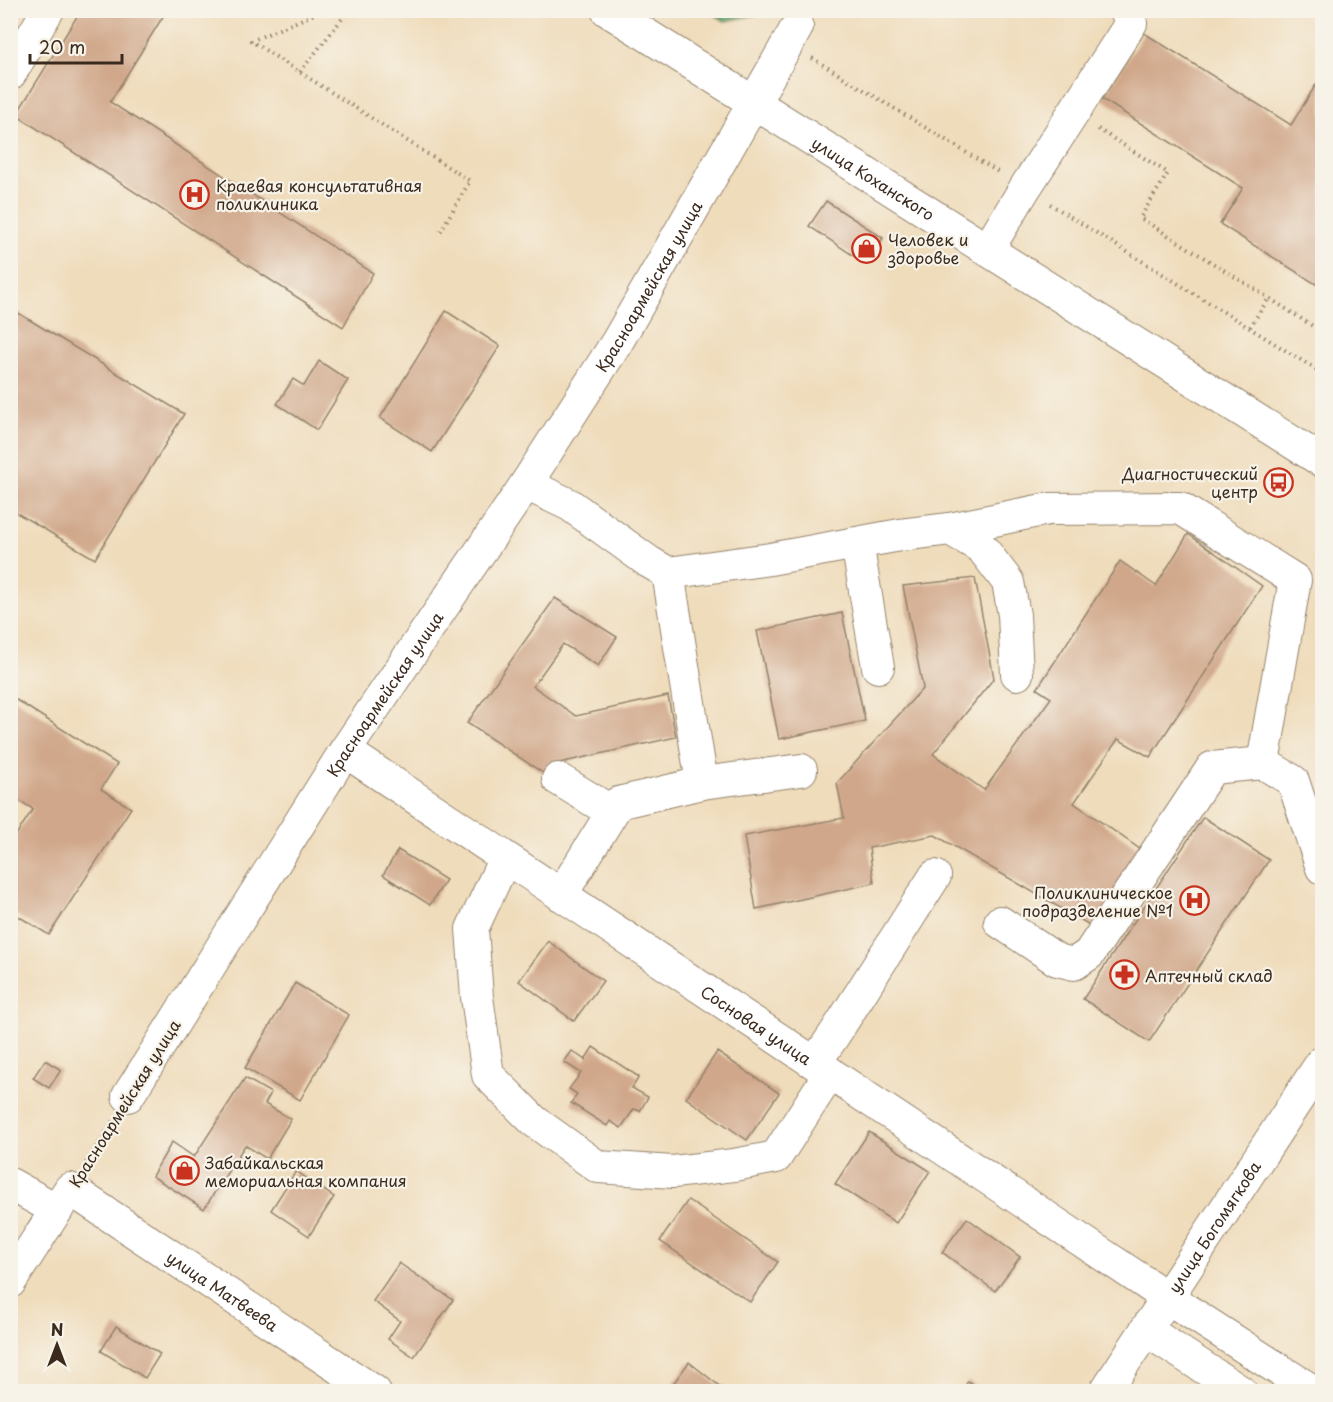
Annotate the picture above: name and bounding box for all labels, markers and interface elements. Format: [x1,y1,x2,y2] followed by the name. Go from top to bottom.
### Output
[30,27,122,65] scale bar
[39,33,85,60] text: 20 m
[807,130,939,226] street label: улица Коханского
[216,173,422,215] place label: Краевая консультативная поликлиника
[179,178,211,210] hospital icon: Краевая консультативная поликлиника
[589,196,707,376] street label: Красноармейская улица
[887,227,968,269] place label: Человек и здоровье
[851,232,883,264] shop icon: Человек и здоровье
[1121,461,1258,503] place label: Диагностический центр
[1263,466,1295,498] bus stop icon: Диагностический центр
[320,606,448,781] street label: Красноармейская улица
[1022,880,1173,922] place label: Поликлиническое подразделение №1
[1178,885,1210,917] hospital icon: Поликлиническое подразделение №1
[1108,959,1140,991] pharmacy icon: Аптечный склад
[1145,963,1273,987] place label: Аптечный склад
[696,979,817,1070] street label: Сосновая улица
[62,1014,186,1192] street label: Красноармейская улица
[204,1150,407,1192] place label: Забайкальская мемориальная компания
[168,1155,200,1187] shop icon: Забайкальская мемориальная компания
[1162,1156,1266,1297] street label: улица Богомягкова
[162,1245,283,1337] street label: улица Матвеева
[27,1315,87,1375] north arrow
[51,1317,63,1341] text: N

